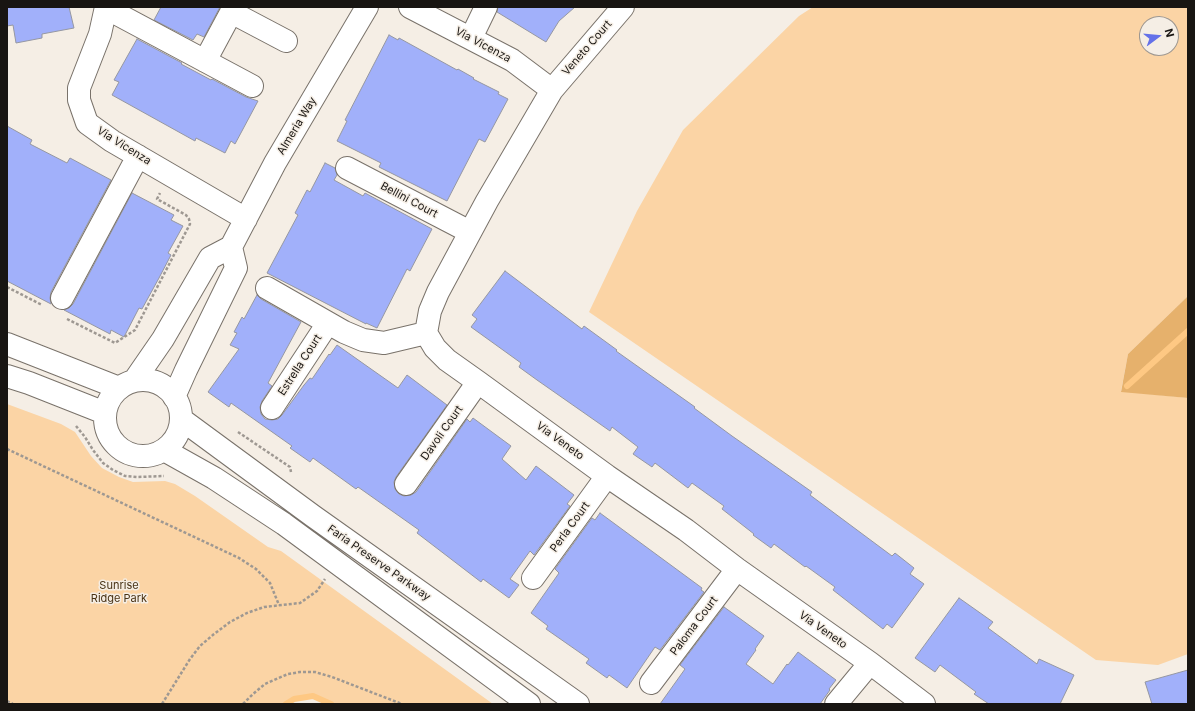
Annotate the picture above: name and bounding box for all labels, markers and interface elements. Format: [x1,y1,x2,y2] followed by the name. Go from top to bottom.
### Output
[1139,16,1179,56] north arrow
[560,18,614,78] street label: Veneto Court
[453,25,513,65] street label: Via Vicenza
[1162,27,1177,39] text: N
[275,95,319,157] street label: Almeria Way
[95,124,153,168] street label: Via Vicenza
[378,179,440,221] street label: Bellini Court
[275,332,325,398] street label: Estrella Court
[418,403,466,463] street label: Davoli Court
[533,419,587,463] street label: Via Veneto
[547,499,593,555] street label: Perla Court
[325,522,433,604] street label: Faria Preserve Parkway
[91,579,147,605] park label: Sunrise Ridge Park
[668,594,720,658] street label: Paloma Court
[796,609,850,651] street label: Via Veneto

